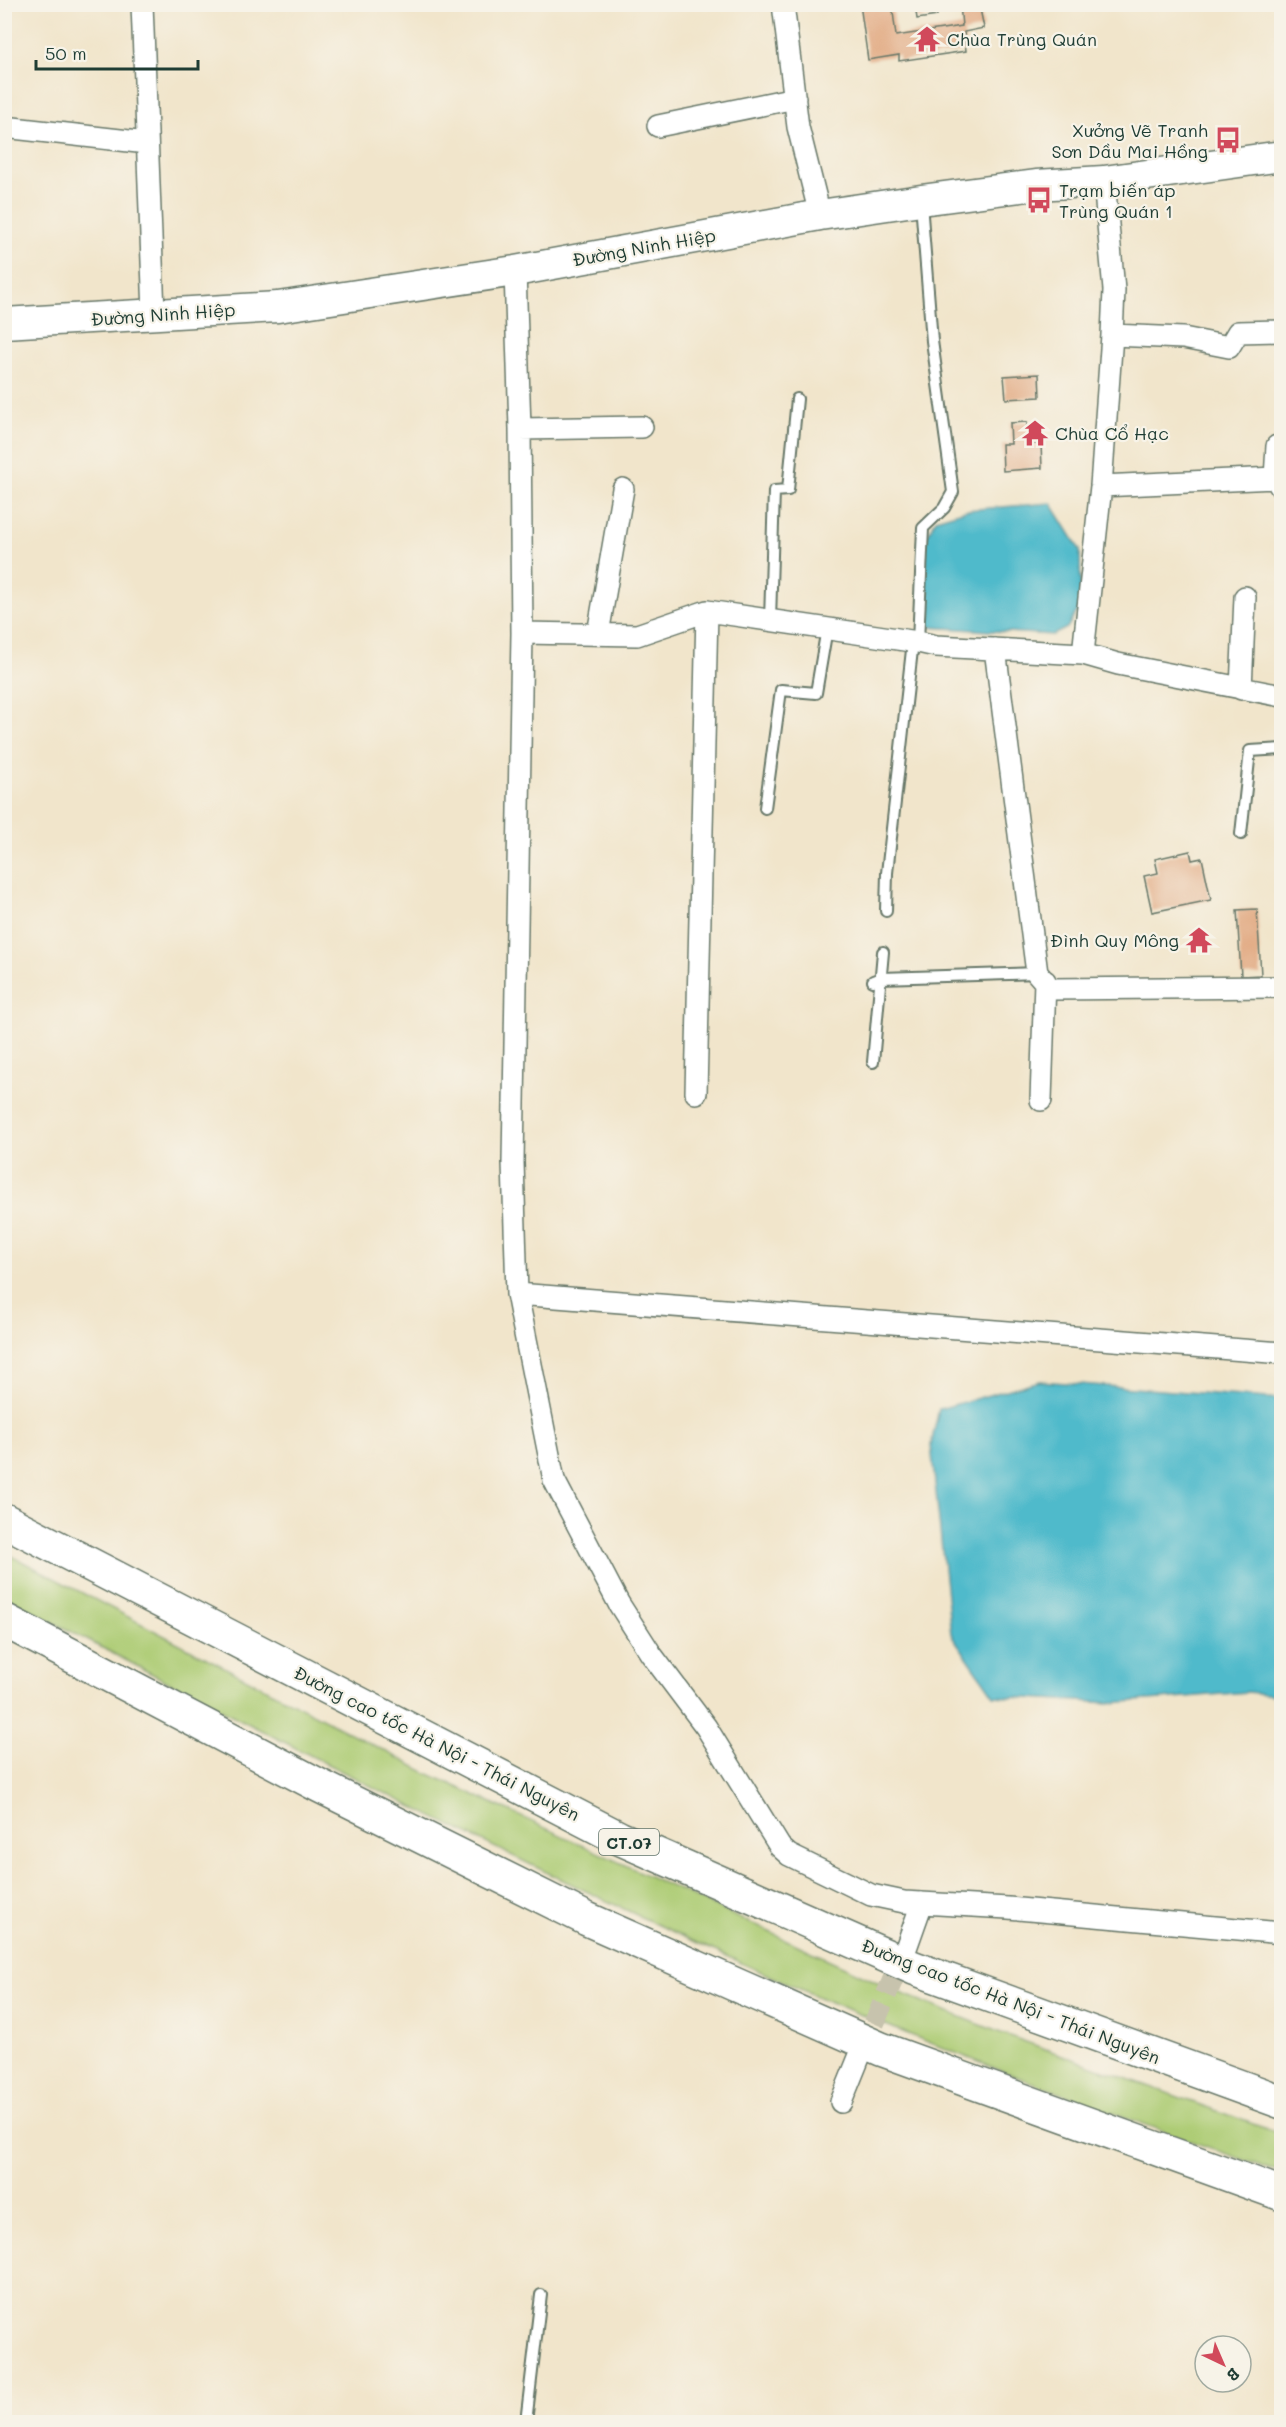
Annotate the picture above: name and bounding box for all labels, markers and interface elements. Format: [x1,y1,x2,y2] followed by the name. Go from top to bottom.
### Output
[912,24,942,54] temple icon: Chùa Trùng Quán
[947,27,1097,51] place label: Chùa Trùng Quán
[36,33,198,71] scale bar
[45,41,87,65] text: 50 m
[1052,118,1208,163] place label: Xưởng Vẽ Tranh Sơn Dầu Mai Hồng
[1213,125,1243,155] bus stop icon: Xưởng Vẽ Tranh Sơn Dầu Mai Hồng
[1059,178,1176,223] place label: Trạm biến áp Trùng Quán 1
[1024,185,1054,215] bus stop icon: Trạm biến áp Trùng Quán 1
[571,223,717,271] street label: Đường Ninh Hiệp
[90,297,236,331] street label: Đường Ninh Hiệp
[1020,418,1050,448] temple icon: Chùa Cổ Hạc
[1055,421,1169,445] place label: Chùa Cổ Hạc
[1184,925,1214,955] temple icon: Đình Quy Mông
[1050,928,1179,952] place label: Đình Quy Mông
[290,1660,584,1826] street label: Đường cao tốc Hà Nội - Thái Nguyên
[599,1829,659,1855] road number: CT.07
[858,1933,1164,2069] street label: Đường cao tốc Hà Nội - Thái Nguyên
[1193,2334,1253,2394] north arrow
[1223,2364,1245,2386] text: B

